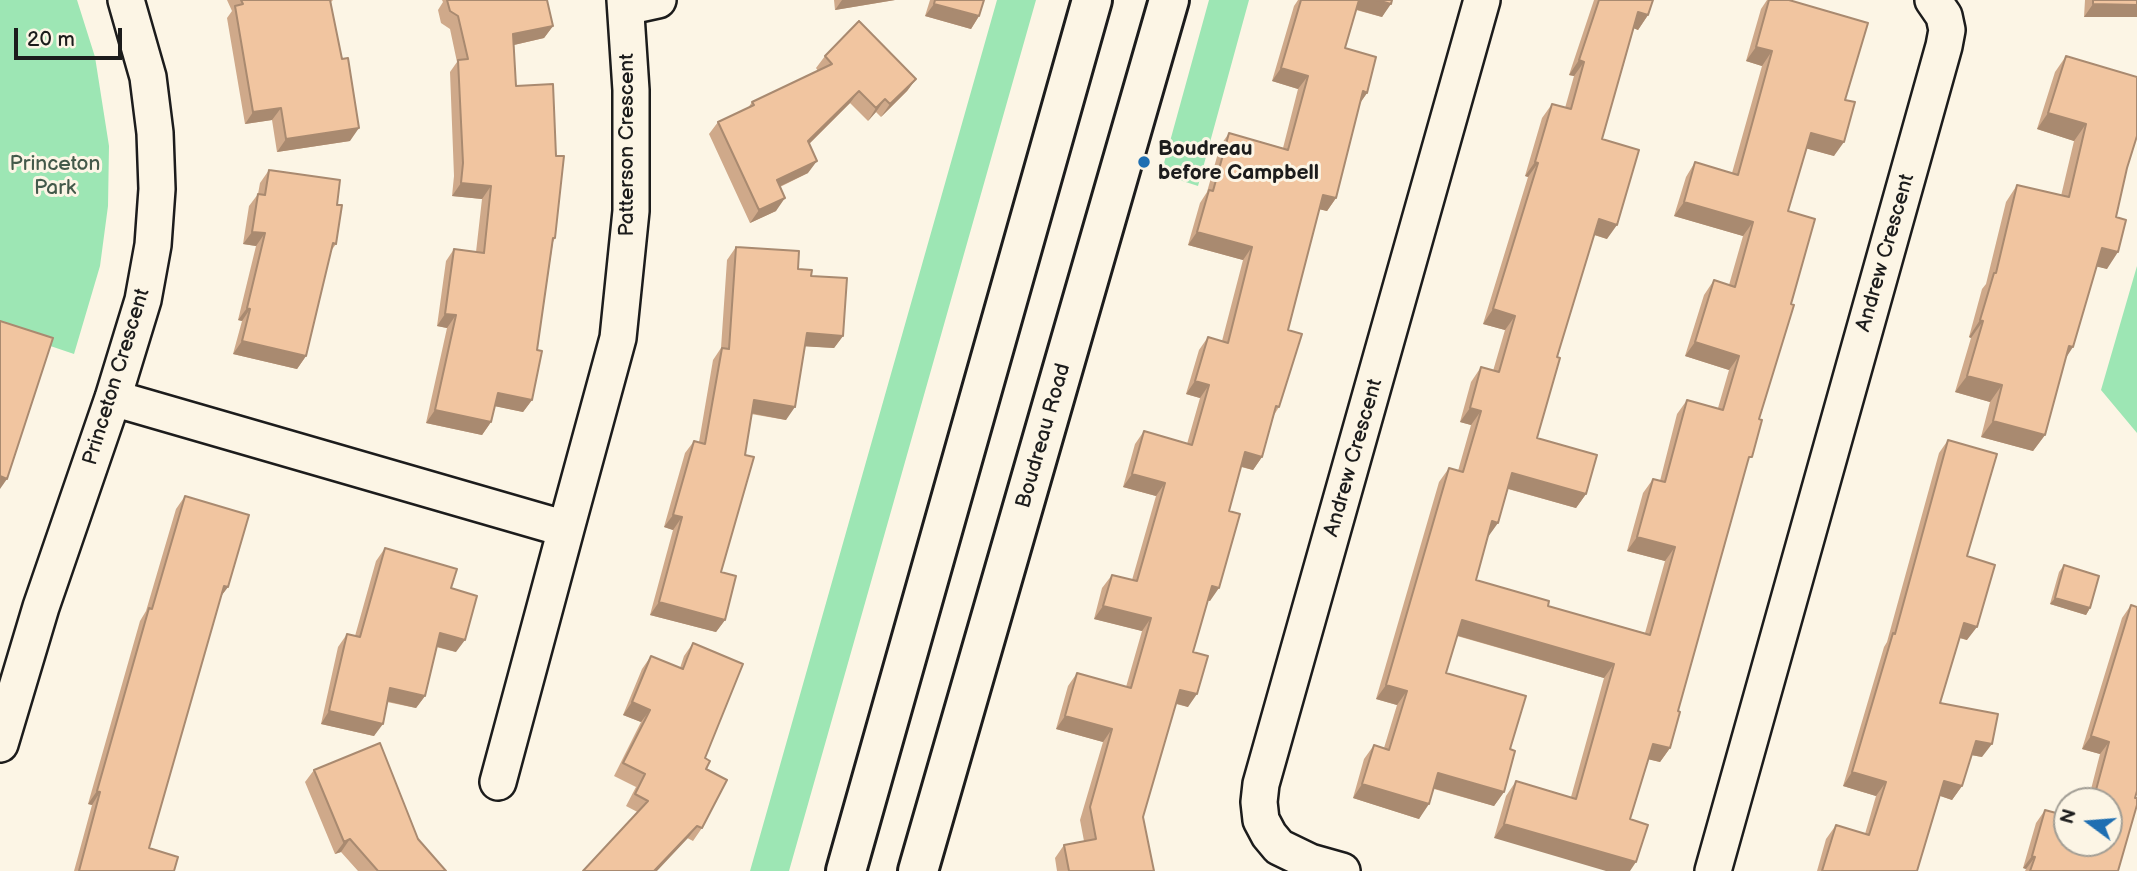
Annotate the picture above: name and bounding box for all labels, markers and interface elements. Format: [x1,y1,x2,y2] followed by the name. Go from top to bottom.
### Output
[18,14,126,58] scale bar
[27,27,75,52] text: 20 m
[615,53,641,237] street label: Patterson Crescent
[1158,137,1319,187] place label: Boudreau before Campbell
[10,152,100,202] park label: Princeton Park
[1136,154,1152,170] marker: Boudreau before Campbell
[1851,171,1921,335] street label: Andrew Crescent
[78,286,156,468] street label: Princeton Crescent
[1011,361,1077,511] street label: Boudreau Road
[1319,376,1389,540] street label: Andrew Crescent
[2053,787,2123,857] north arrow
[2056,807,2082,827] text: N

